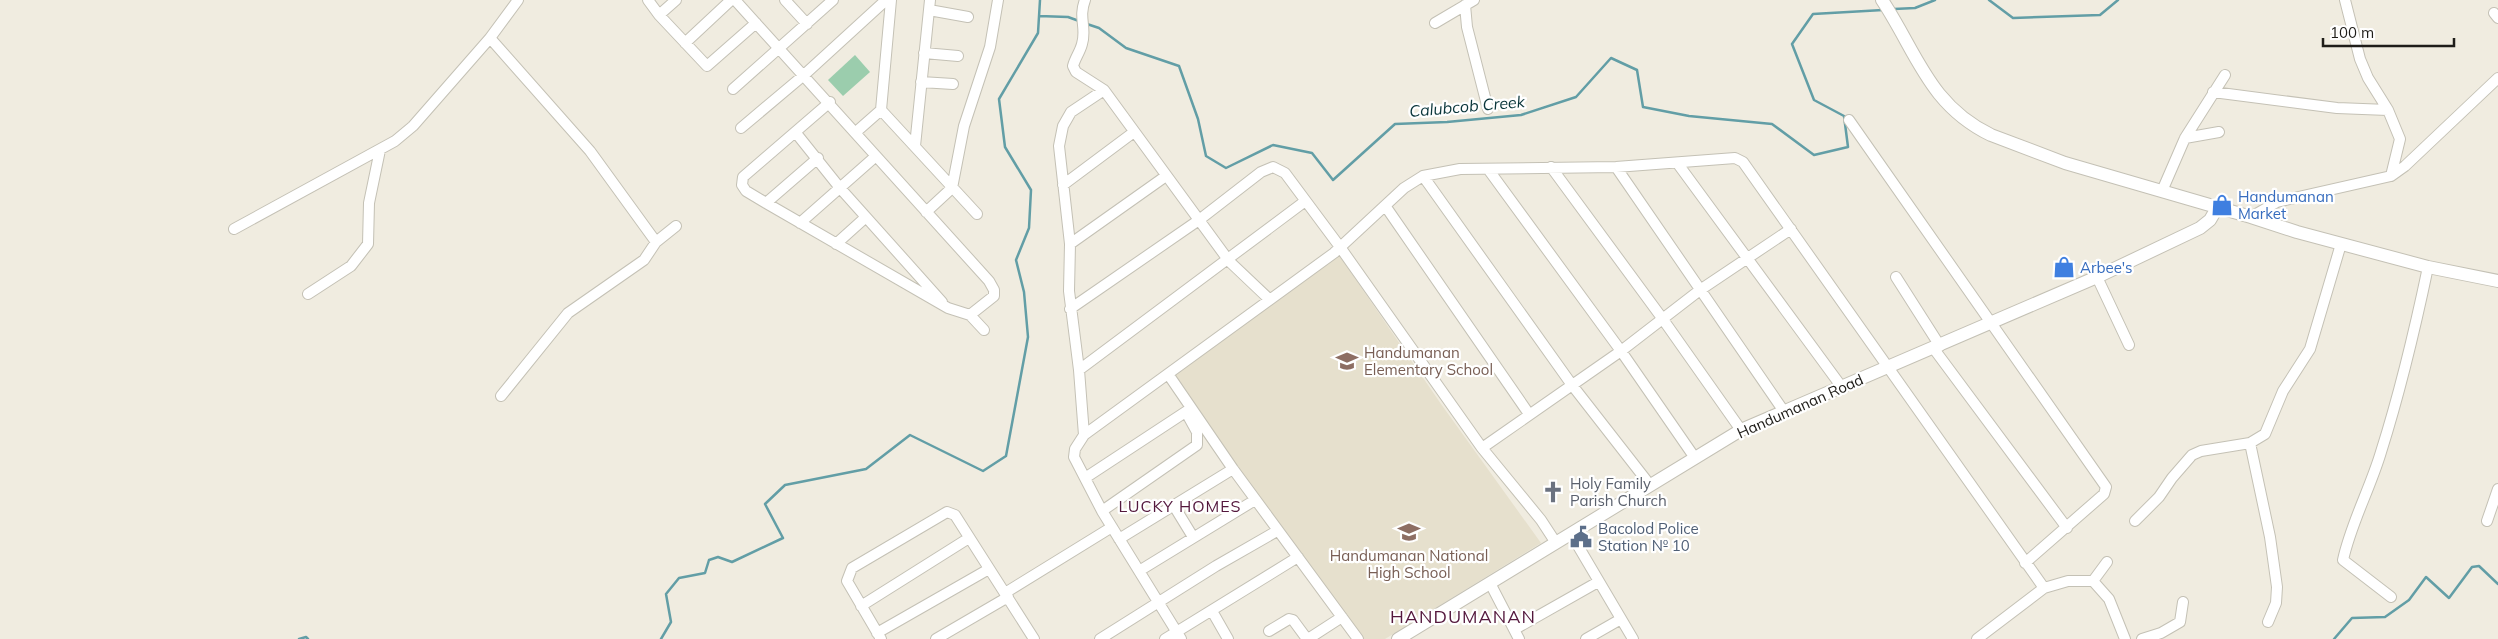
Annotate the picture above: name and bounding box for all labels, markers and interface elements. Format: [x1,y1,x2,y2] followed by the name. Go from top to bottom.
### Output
[2323,15,2454,47] scale bar
[2330,23,2374,42] text: 100 m
[1408,91,1526,121] water label: Calubcob Creek
[2238,187,2334,223] place label: Handumanan Market
[2209,192,2235,218] shop icon: Handumanan Market
[2051,254,2077,280] shop icon: Arbee's
[2080,258,2133,277] place label: Arbee's
[1364,343,1493,379] place label: Handumanan Elementary School
[1334,348,1360,374] school or university icon: Handumanan Elementary School
[1734,370,1866,442] street label: Handumanan Road
[1570,474,1667,510] place label: Holy Family Parish Church
[1540,479,1566,505] church icon: Holy Family Parish Church
[1119,496,1242,516] district label: LUCKY HOMES
[1396,519,1422,545] school or university icon: Handumanan National High School
[1598,519,1699,555] place label: Bacolod Police Station № 10
[1568,524,1594,550] public building icon: Bacolod Police Station № 10
[1330,546,1488,582] place label: Handumanan National High School
[1390,605,1536,628] district label: HANDUMANAN

